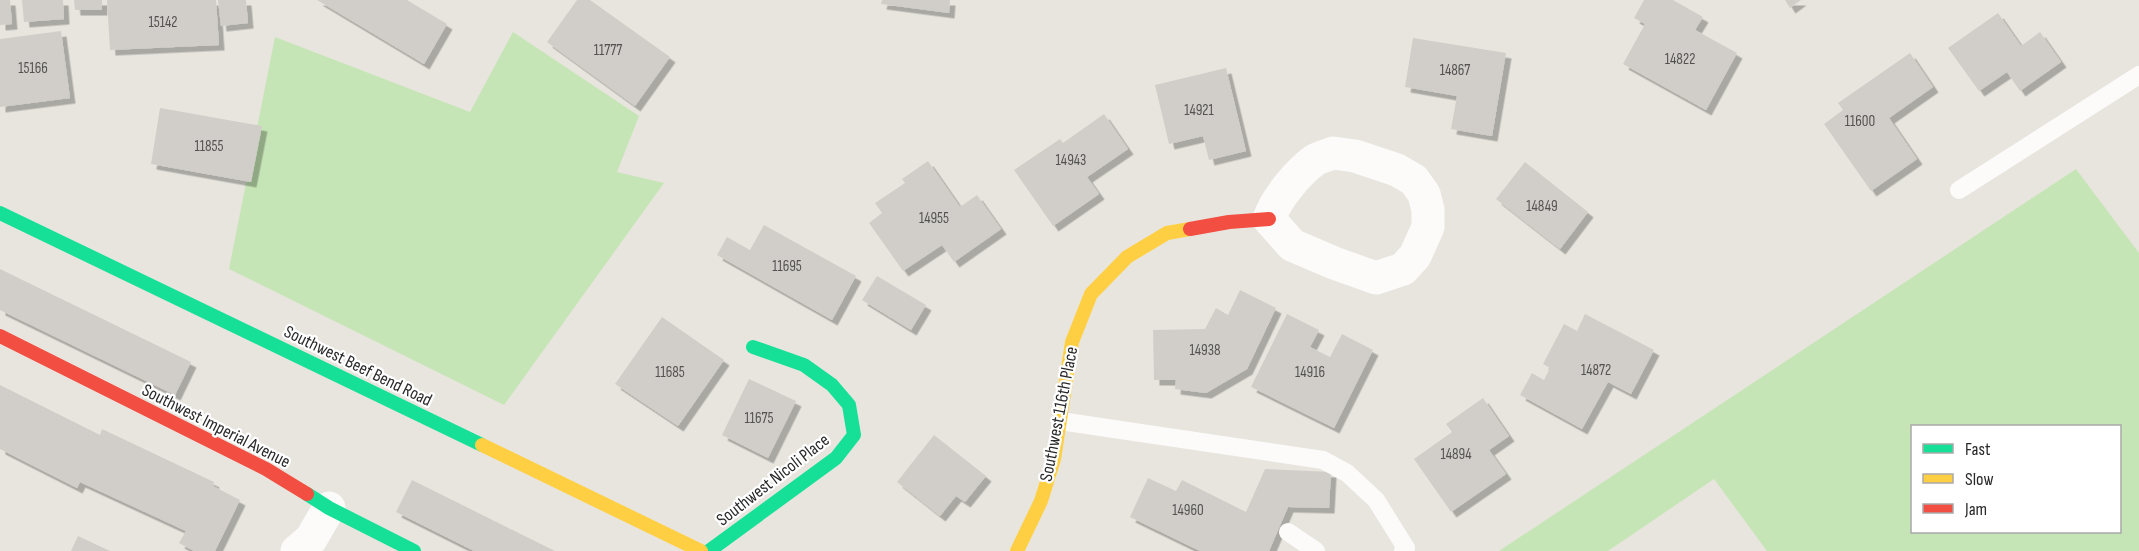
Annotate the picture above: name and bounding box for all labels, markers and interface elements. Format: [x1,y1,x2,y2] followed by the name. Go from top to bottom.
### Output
[148,13,178,32] house number: 15142
[594,41,622,60] house number: 11777
[1665,50,1695,69] house number: 14822
[18,59,48,78] house number: 15166
[1440,61,1470,80] house number: 14867
[1184,101,1215,120] house number: 14921
[1845,112,1875,131] house number: 11600
[194,137,224,156] house number: 11855
[1056,151,1086,170] house number: 14943
[1526,197,1558,216] house number: 14849
[919,209,949,228] house number: 14955
[772,257,802,276] house number: 11695
[281,321,435,411] street label: Southwest Beef Bend Road
[1189,341,1221,360] house number: 14938
[1036,345,1082,483] street label: Southwest 116th Place
[1581,361,1611,380] house number: 14872
[655,363,685,382] house number: 11685
[1295,363,1325,382] house number: 14916
[138,380,294,472] street label: Southwest Imperial Avenue
[744,409,774,428] house number: 11675
[1911,425,2121,533] legend
[712,429,834,531] street label: Southwest Nicoli Place
[1965,439,1991,460] text: Fast
[1440,445,1472,464] house number: 14894
[1965,469,1994,490] text: Slow
[1964,499,1987,520] text: Jam
[1172,501,1204,520] house number: 14960

